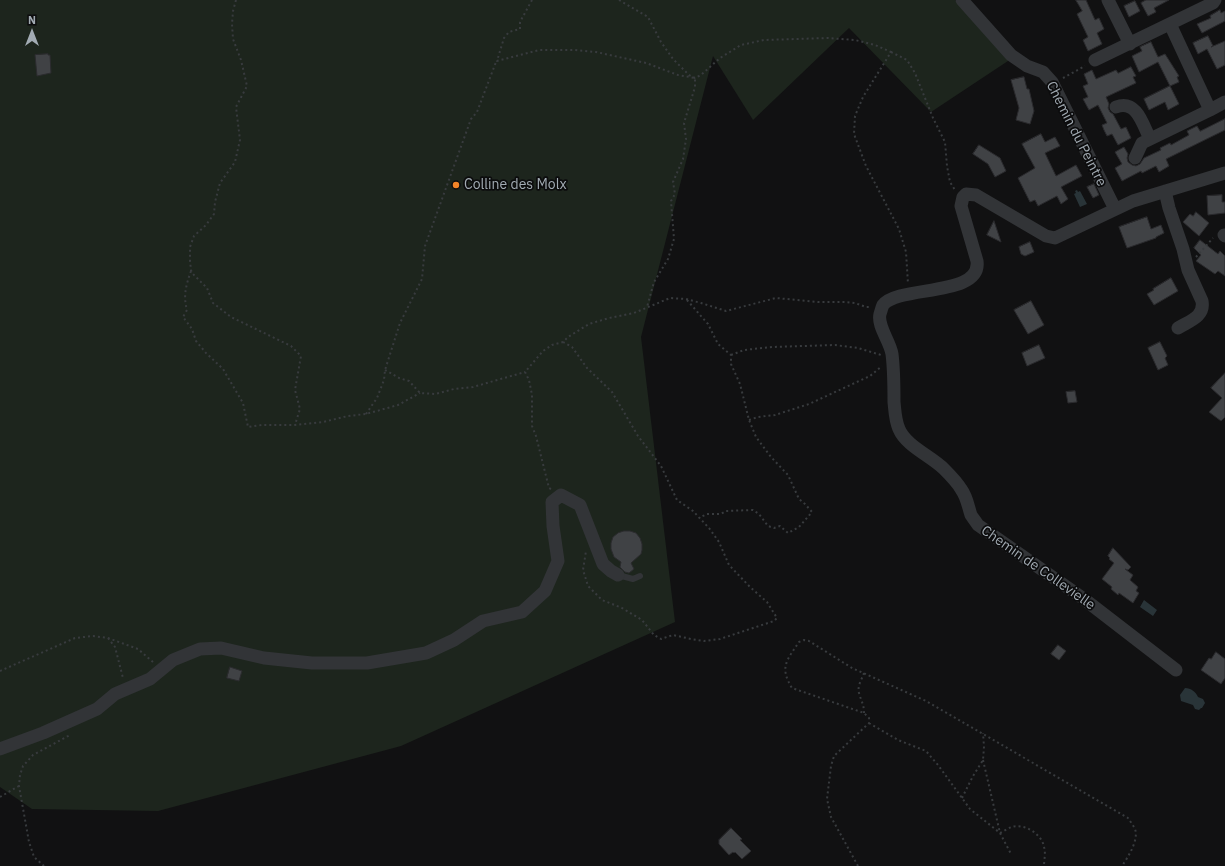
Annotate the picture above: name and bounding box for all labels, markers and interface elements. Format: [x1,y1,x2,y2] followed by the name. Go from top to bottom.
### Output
[12,12,52,52] north arrow
[28,13,36,27] text: N
[1042,79,1110,189] street label: Chemin du Peintre
[464,177,567,193] place label: Colline des Molx
[451,180,461,190] marker: Colline des Molx
[978,522,1098,614] street label: Chemin de Collevielle

